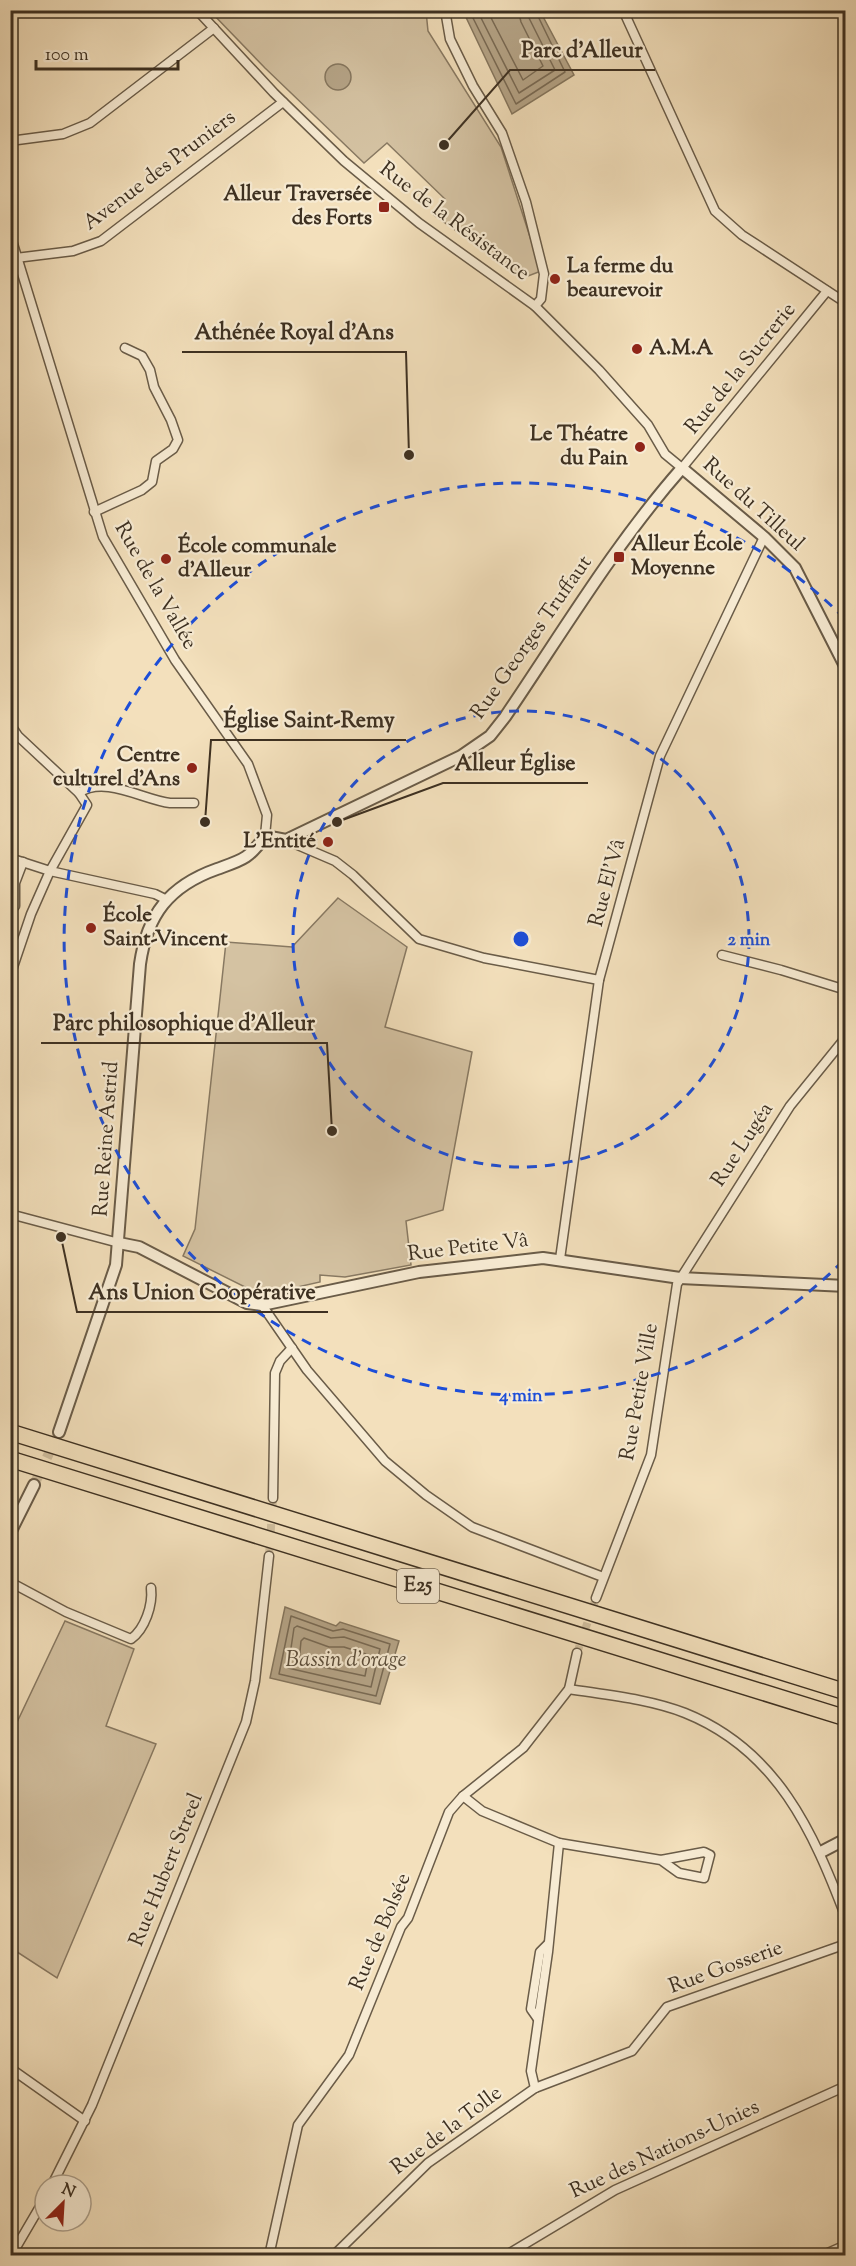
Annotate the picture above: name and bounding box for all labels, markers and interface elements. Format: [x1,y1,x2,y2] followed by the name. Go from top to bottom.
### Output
[510,30,655,70] callout: Parc d'Alleur
[36,33,178,71] scale bar
[521,36,643,68] text: Parc d'Alleur
[45,43,89,69] text: 100 m
[77,103,243,239] street label: Avenue des Pruniers
[372,155,536,289] street label: Rue de la Résistance
[223,180,372,234] place label: Alleur Traversée des Forts
[377,200,391,214] marker: Alleur Traversée des Forts
[566,252,674,306] place label: La ferme du beaurevoir
[548,272,562,286] marker: La ferme du beaurevoir
[678,297,804,441] street label: Rue de la Sucrerie
[182,312,406,352] callout: Athénée Royal d’Ans
[194,318,394,350] text: Athénée Royal d’Ans
[649,334,714,364] place label: A.M.A
[630,342,644,356] marker: A.M.A
[530,420,629,474] place label: Le Théatre du Pain
[633,440,647,454] marker: Le Théatre du Pain
[695,451,811,559] street label: Rue du Tilleul
[106,516,204,656] street label: Rue de la Vallée
[631,530,743,584] place label: Alleur École Moyenne
[178,532,337,586] place label: École communale d'Alleur
[464,550,600,726] street label: Rue Georges Truffaut
[612,550,626,564] marker: Alleur École Moyenne
[159,552,173,566] marker: École communale d'Alleur
[211,700,406,740] callout: Église Saint-Remy
[223,705,395,738] text: Église Saint-Remy
[53,741,180,795] place label: Centre culturel d'Ans
[443,743,588,783] callout: Alleur Église
[454,748,576,781] text: Alleur Église
[185,761,199,775] marker: Centre culturel d'Ans
[244,827,316,857] place label: L'Entité
[321,835,335,849] marker: L'Entité
[582,835,634,930] street label: Rue El'Vâ
[103,901,228,955] place label: École Saint-Vincent
[84,921,98,935] marker: École Saint-Vincent
[728,928,771,954] text: 2 min
[511,929,531,949] centre of rings
[41,1003,327,1043] callout: Parc philosophique d'Alleur
[53,1009,316,1041] text: Parc philosophique d'Alleur
[87,1060,127,1218] street label: Rue Reine Astrid
[704,1097,782,1193] street label: Rue Lugéa
[406,1226,530,1270] street label: Rue Petite Vâ
[77,1272,328,1312] callout: Ans Union Coopérative
[88,1278,316,1310] text: Ans Union Coopérative
[613,1321,667,1463] street label: Rue Petite Ville
[498,1384,543,1410] text: 4 min
[397,1569,439,1603] road number: E25
[286,1645,407,1677] water label: Bassin d'orage
[123,1789,211,1951] street label: Rue Hubert Streel
[343,1869,419,1995] street label: Rue de Bolsée
[665,1934,787,2002] street label: Rue Gosserie
[385,2079,509,2183] street label: Rue de la Tolle
[565,2093,765,2207] street label: Rue des Nations-Unies
[33,2173,93,2233] north arrow
[58,2178,79,2205] text: N

